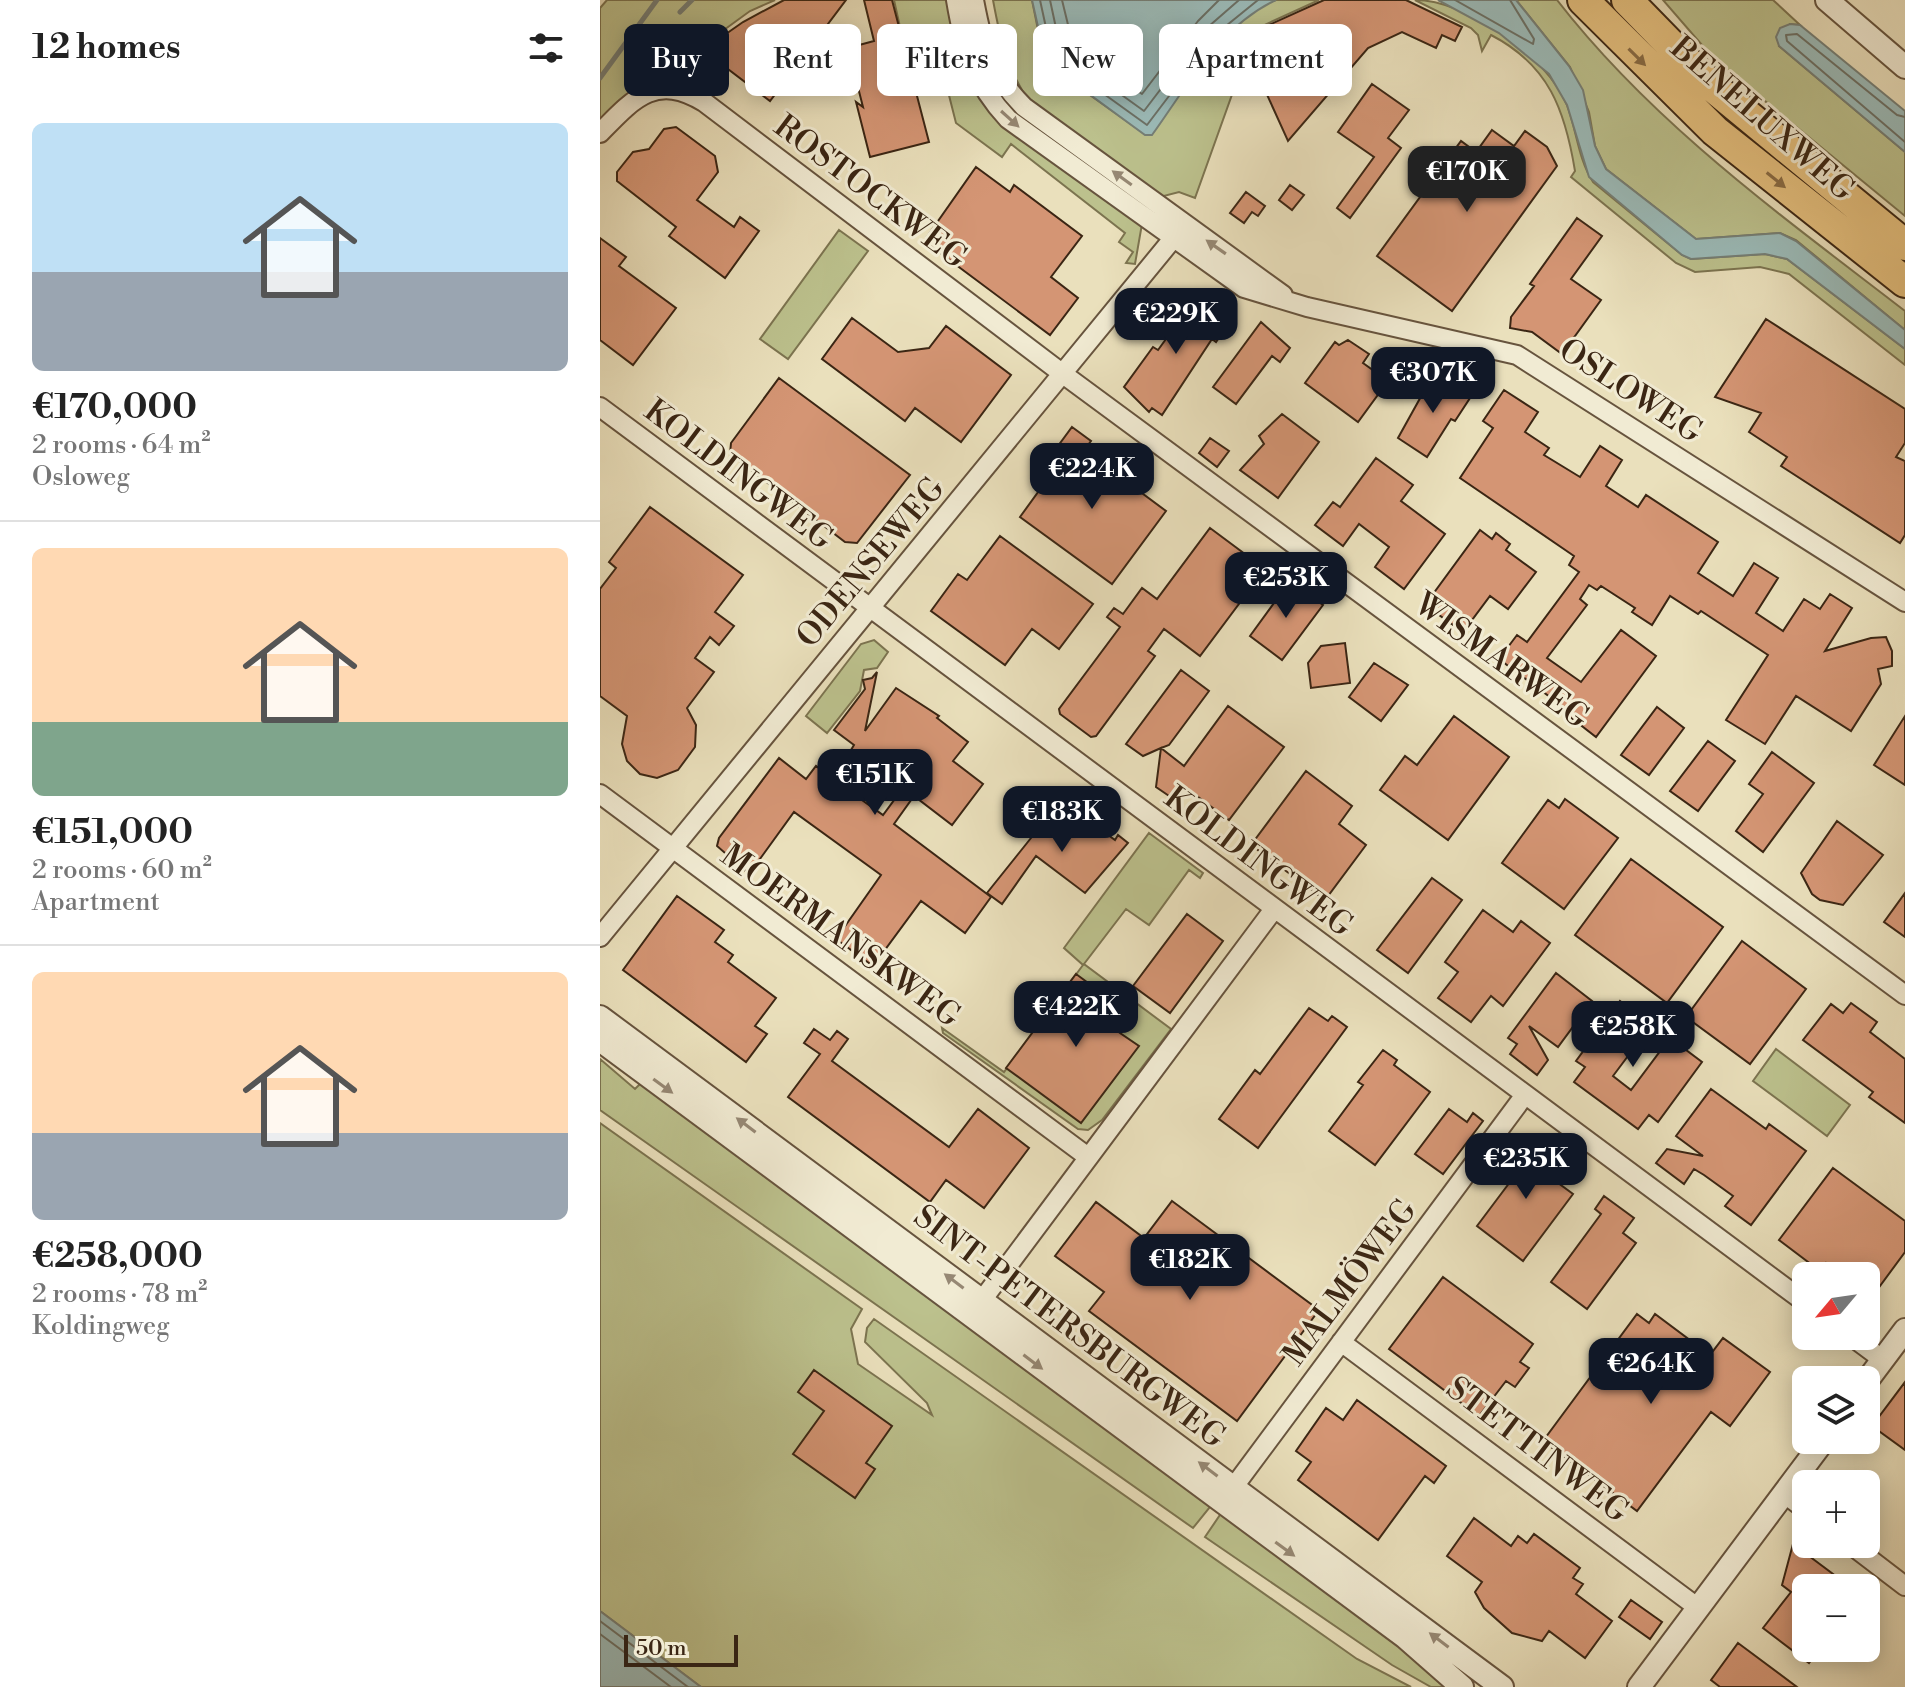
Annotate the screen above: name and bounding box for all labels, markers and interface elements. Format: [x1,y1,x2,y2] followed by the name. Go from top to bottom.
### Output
[624,24,729,96] chip: Buy
[745,24,861,96] chip: Rent
[877,24,1017,96] chip: Filters
[1033,24,1143,96] chip: New
[1159,24,1352,96] chip: Apartment
[524,26,568,70] icon: filters
[32,27,181,69] text: 12 homes
[1661,27,1863,210] street label: BENELUXWEG
[1627,47,1645,66] one-way arrow
[766,106,975,278] street label: ROSTOCKWEG
[1000,109,1019,127] one-way arrow
[1411,146,1523,214] pin: €170K
[1426,156,1508,188] text: €170K
[1111,171,1132,186] one-way arrow
[1766,172,1786,188] one-way arrow
[228,175,372,319] icon: home
[1206,239,1227,255] one-way arrow
[1120,288,1232,356] pin: €229K
[1133,298,1219,330] text: €229K
[1551,330,1710,452] street label: OSLOWEG
[1377,347,1489,415] pin: €307K
[1389,357,1477,389] text: €307K
[32,387,197,429] text: €170,000
[636,391,841,559] street label: KOLDINGWEG
[32,429,211,461] text: 2 rooms · 64 m²
[1036,443,1148,511] pin: €224K
[1048,453,1136,485] text: €224K
[32,461,130,493] text: Osloweg
[788,469,954,656] street label: ODENSEWEG
[1230,552,1342,620] pin: €253K
[1243,562,1329,594] text: €253K
[1406,584,1597,738] street label: WISMARWEG
[228,600,372,744] icon: home
[819,749,931,817] pin: €151K
[835,759,915,791] text: €151K
[1156,778,1361,946] street label: KOLDINGWEG
[1006,786,1118,854] pin: €183K
[1021,796,1103,828] text: €183K
[32,812,193,854] text: €151,000
[713,836,968,1036] street label: MOERMANSKWEG
[32,854,212,886] text: 2 rooms · 60 m²
[32,886,160,918] text: Apartment
[1020,981,1132,1049] pin: €422K
[1032,991,1120,1023] text: €422K
[1577,1001,1689,1069] pin: €258K
[1590,1011,1676,1043] text: €258K
[228,1024,372,1168] icon: home
[653,1078,673,1094] one-way arrow
[736,1118,756,1134] one-way arrow
[1470,1133,1582,1201] pin: €235K
[1483,1143,1569,1175] text: €235K
[1273,1191,1426,1374] street label: MALMÖWEG
[906,1197,1233,1457] street label: SINT-PETERSBURGWEG
[1134,1234,1246,1302] pin: €182K
[32,1236,203,1278] text: €258,000
[1149,1244,1231,1276] text: €182K
[1792,1262,1880,1350] north arrow
[1792,1262,1880,1662] map controls
[943,1273,965,1289] one-way arrow
[32,1278,207,1310] text: 2 rooms · 78 m²
[32,1310,170,1342] text: Koldingweg
[1595,1338,1707,1406] pin: €264K
[1607,1348,1695,1380] text: €264K
[1023,1353,1044,1369] one-way arrow
[1792,1366,1880,1454] button: layers
[1438,1368,1637,1532] street label: STETTINWEG
[1198,1461,1218,1477] one-way arrow
[1792,1470,1880,1558] button: +
[1274,1541,1296,1557] one-way arrow
[1792,1574,1880,1662] button: −
[624,1631,738,1667] scale bar
[1429,1633,1450,1649] one-way arrow
[636,1635,687,1662] text: 50 m

